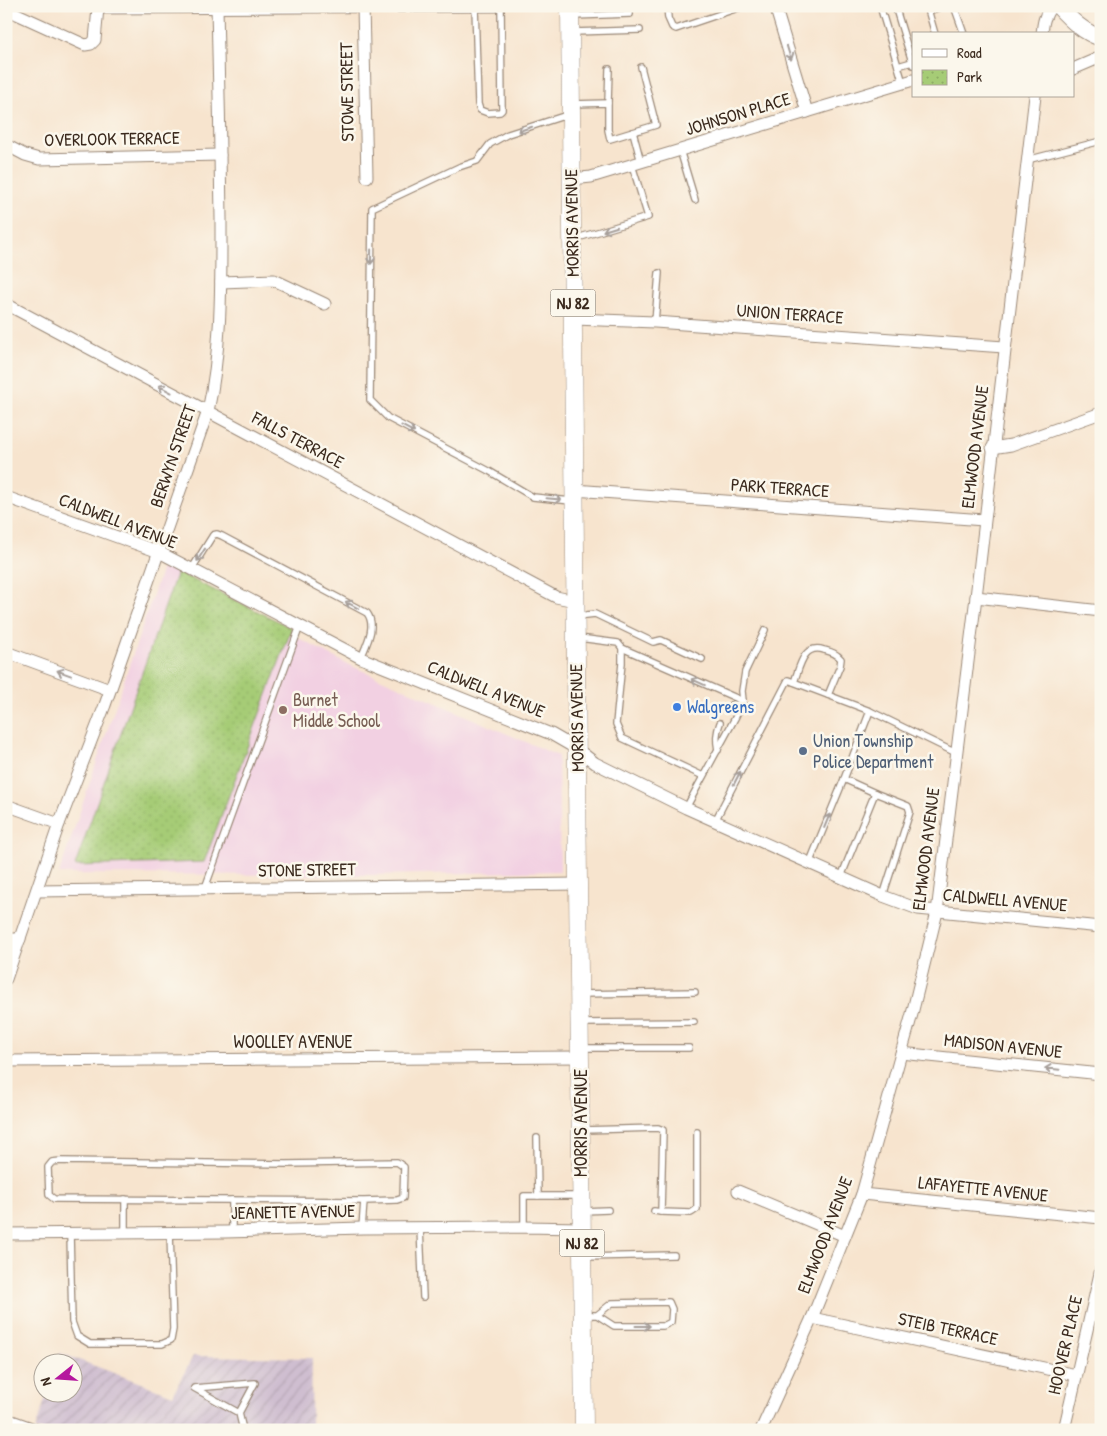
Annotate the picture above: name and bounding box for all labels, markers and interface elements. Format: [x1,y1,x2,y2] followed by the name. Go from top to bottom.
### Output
[912,32,1074,98] legend
[333,42,360,142] street label: STOWE STREET
[957,42,982,63] text: Road
[785,45,795,61] one-way arrow
[957,66,982,87] text: Park
[682,86,793,141] street label: JOHNSON PLACE
[517,124,533,134] one-way arrow
[44,125,180,152] street label: OVERLOOK TERRACE
[558,169,585,277] street label: MORRIS AVENUE
[602,224,618,234] one-way arrow
[366,248,376,265] one-way arrow
[550,290,596,316] road number: NJ 82
[736,297,844,330] street label: UNION TERRACE
[158,384,173,393] one-way arrow
[955,384,994,510] street label: ELMWOOD AVENUE
[143,401,202,511] street label: BERWYN STREET
[247,404,349,474] street label: FALLS TERRACE
[401,425,415,435] one-way arrow
[730,472,830,503] street label: PARK TERRACE
[55,487,181,555] street label: CALDWELL AVENUE
[545,494,561,504] one-way arrow
[195,547,205,561] one-way arrow
[344,600,359,610] one-way arrow
[424,654,549,724] street label: CALDWELL AVENUE
[563,664,590,772] street label: MORRIS AVENUE
[57,668,72,677] one-way arrow
[691,676,706,686] one-way arrow
[293,687,380,733] place label: Burnet Middle School
[687,694,754,719] place label: Walgreens
[671,701,683,713] marker: Walgreens
[277,704,289,716] marker: Burnet Middle School
[813,728,934,774] place label: Union Township Police Department
[797,745,809,757] marker: Union Township Police Department
[733,771,742,786] one-way arrow
[906,786,945,912] street label: ELMWOOD AVENUE
[822,814,832,829] one-way arrow
[258,856,357,883] street label: STONE STREET
[942,882,1068,917] street label: CALDWELL AVENUE
[943,1027,1063,1064] street label: MADISON AVENUE
[234,1029,352,1054] street label: WOOLLEY AVENUE
[1045,1064,1061,1074] one-way arrow
[568,1069,593,1177] street label: MORRIS AVENUE
[917,1169,1049,1208] street label: LAFAYETTE AVENUE
[791,1173,858,1297] street label: ELMWOOD AVENUE
[231,1198,355,1225] street label: JEANETTE AVENUE
[560,1230,604,1256] road number: NJ 82
[1041,1293,1088,1397] street label: HOOVER PLACE
[896,1306,1000,1351] street label: STEIB TERRACE
[634,1321,650,1331] one-way arrow
[32,1354,82,1404] north arrow
[35,1375,55,1388] text: N

